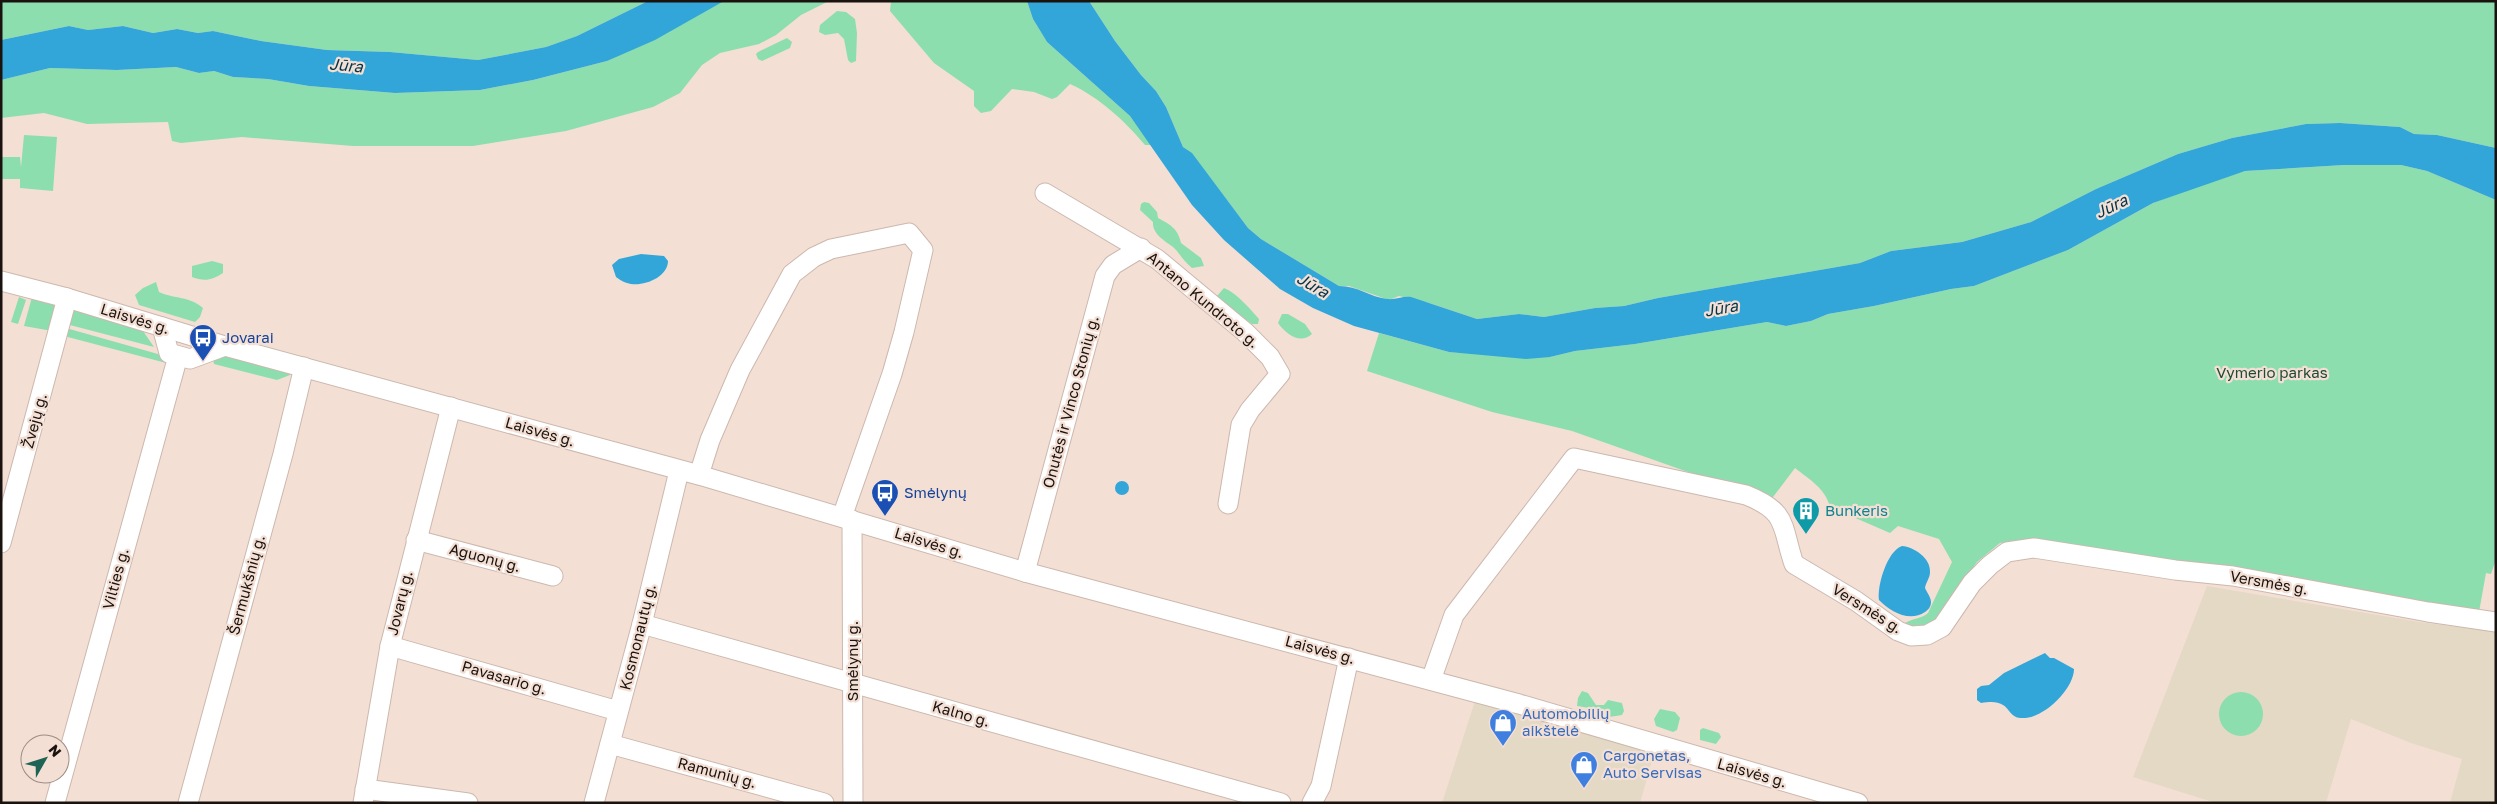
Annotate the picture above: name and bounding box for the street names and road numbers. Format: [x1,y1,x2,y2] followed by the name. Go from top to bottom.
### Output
[1144,247,1263,351] street label: Antano Kundroto g.
[99,299,172,337] street label: Laisvės g.
[1038,314,1102,490] street label: Onutės ir Vinco Stonių g.
[18,391,50,450] street label: Žvejų g.
[503,413,577,450] street label: Laisvės g.
[893,523,966,561] street label: Laisvės g.
[224,533,268,637] street label: Šermukšnių g.
[448,539,523,575] street label: Aguonų g.
[98,546,132,611] street label: Vilties g.
[2229,566,2310,598] street label: Versmės g.
[382,569,416,637] street label: Jovarų g.
[1829,580,1906,637] street label: Versmės g.
[615,582,659,692] street label: Kosmonautų g.
[843,621,861,701] street label: Smėlynų g.
[1283,631,1357,667] street label: Laisvės g.
[460,656,549,698] street label: Pavasario g.
[930,696,992,730] street label: Kalno g.
[676,753,759,791] street label: Ramunių g.
[1715,754,1789,791] street label: Laisvės g.

